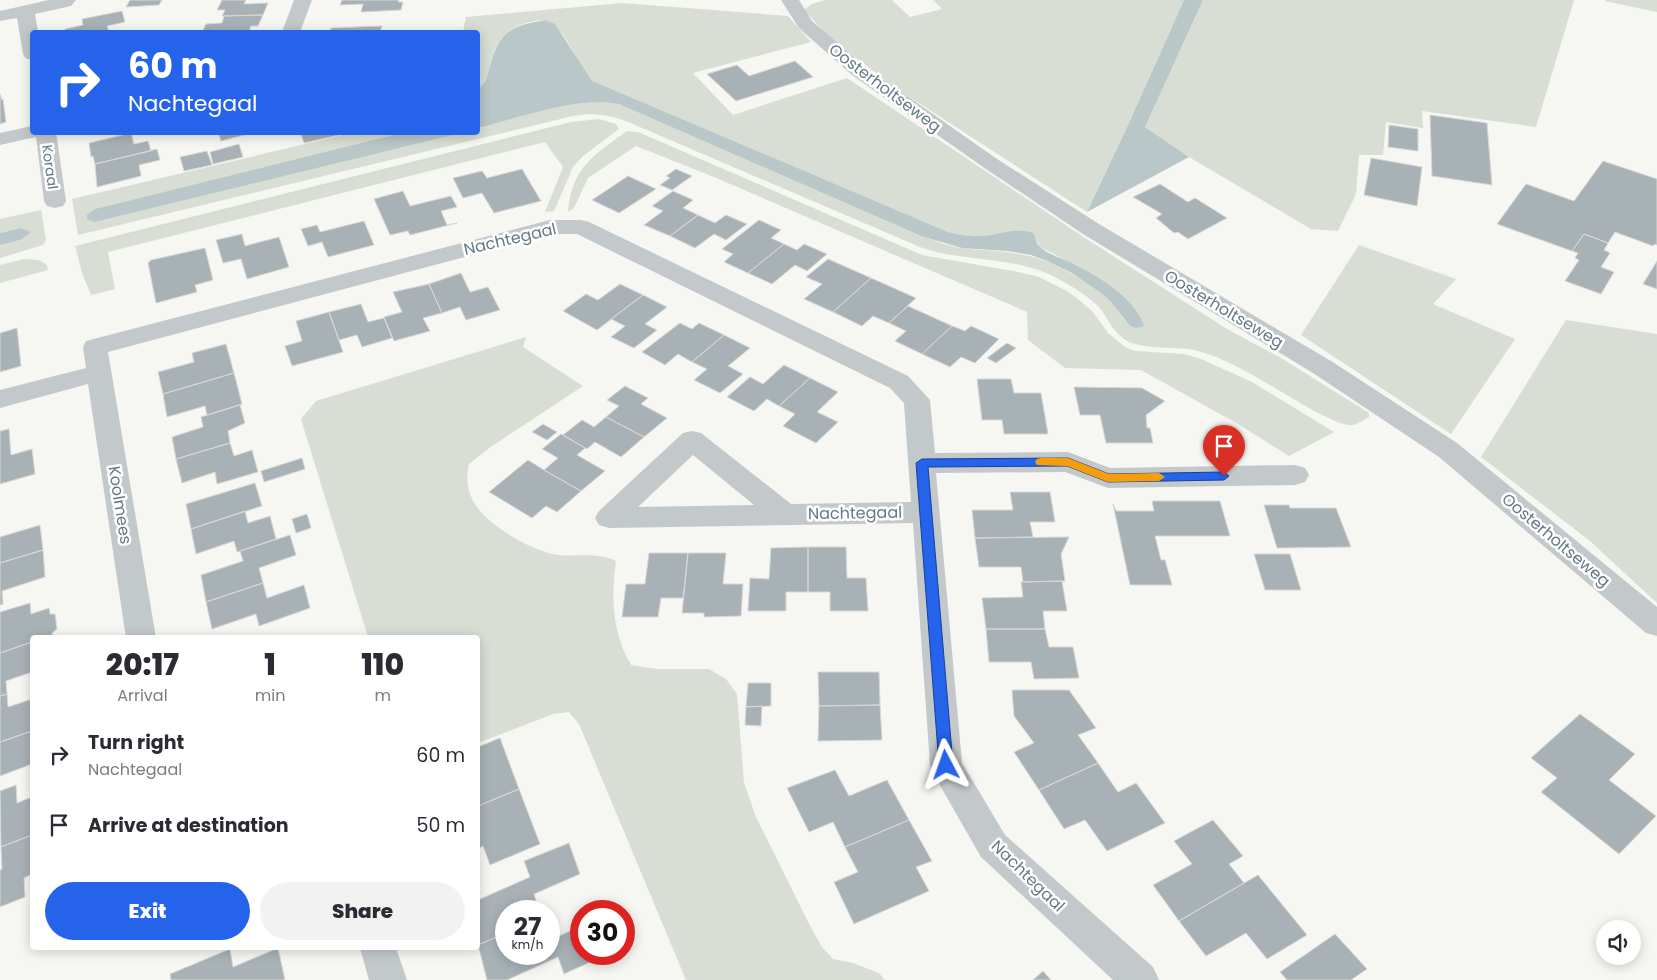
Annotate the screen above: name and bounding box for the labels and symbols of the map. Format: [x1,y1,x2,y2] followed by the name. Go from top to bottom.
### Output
[824,38,946,138] street label: Oosterholtseweg
[37,143,63,191] street label: Koraal
[462,217,558,261] street label: Nachtegaal
[1160,264,1288,354] street label: Oosterholtseweg
[1203,425,1245,476] pin
[102,464,138,546] street label: Koolmees
[1497,488,1615,592] street label: Oosterholtseweg
[808,501,902,525] street label: Nachtegaal
[919,738,971,790] position arrow
[986,835,1070,917] street label: Nachtegaal
[570,900,635,965] speed limit sign: 30

